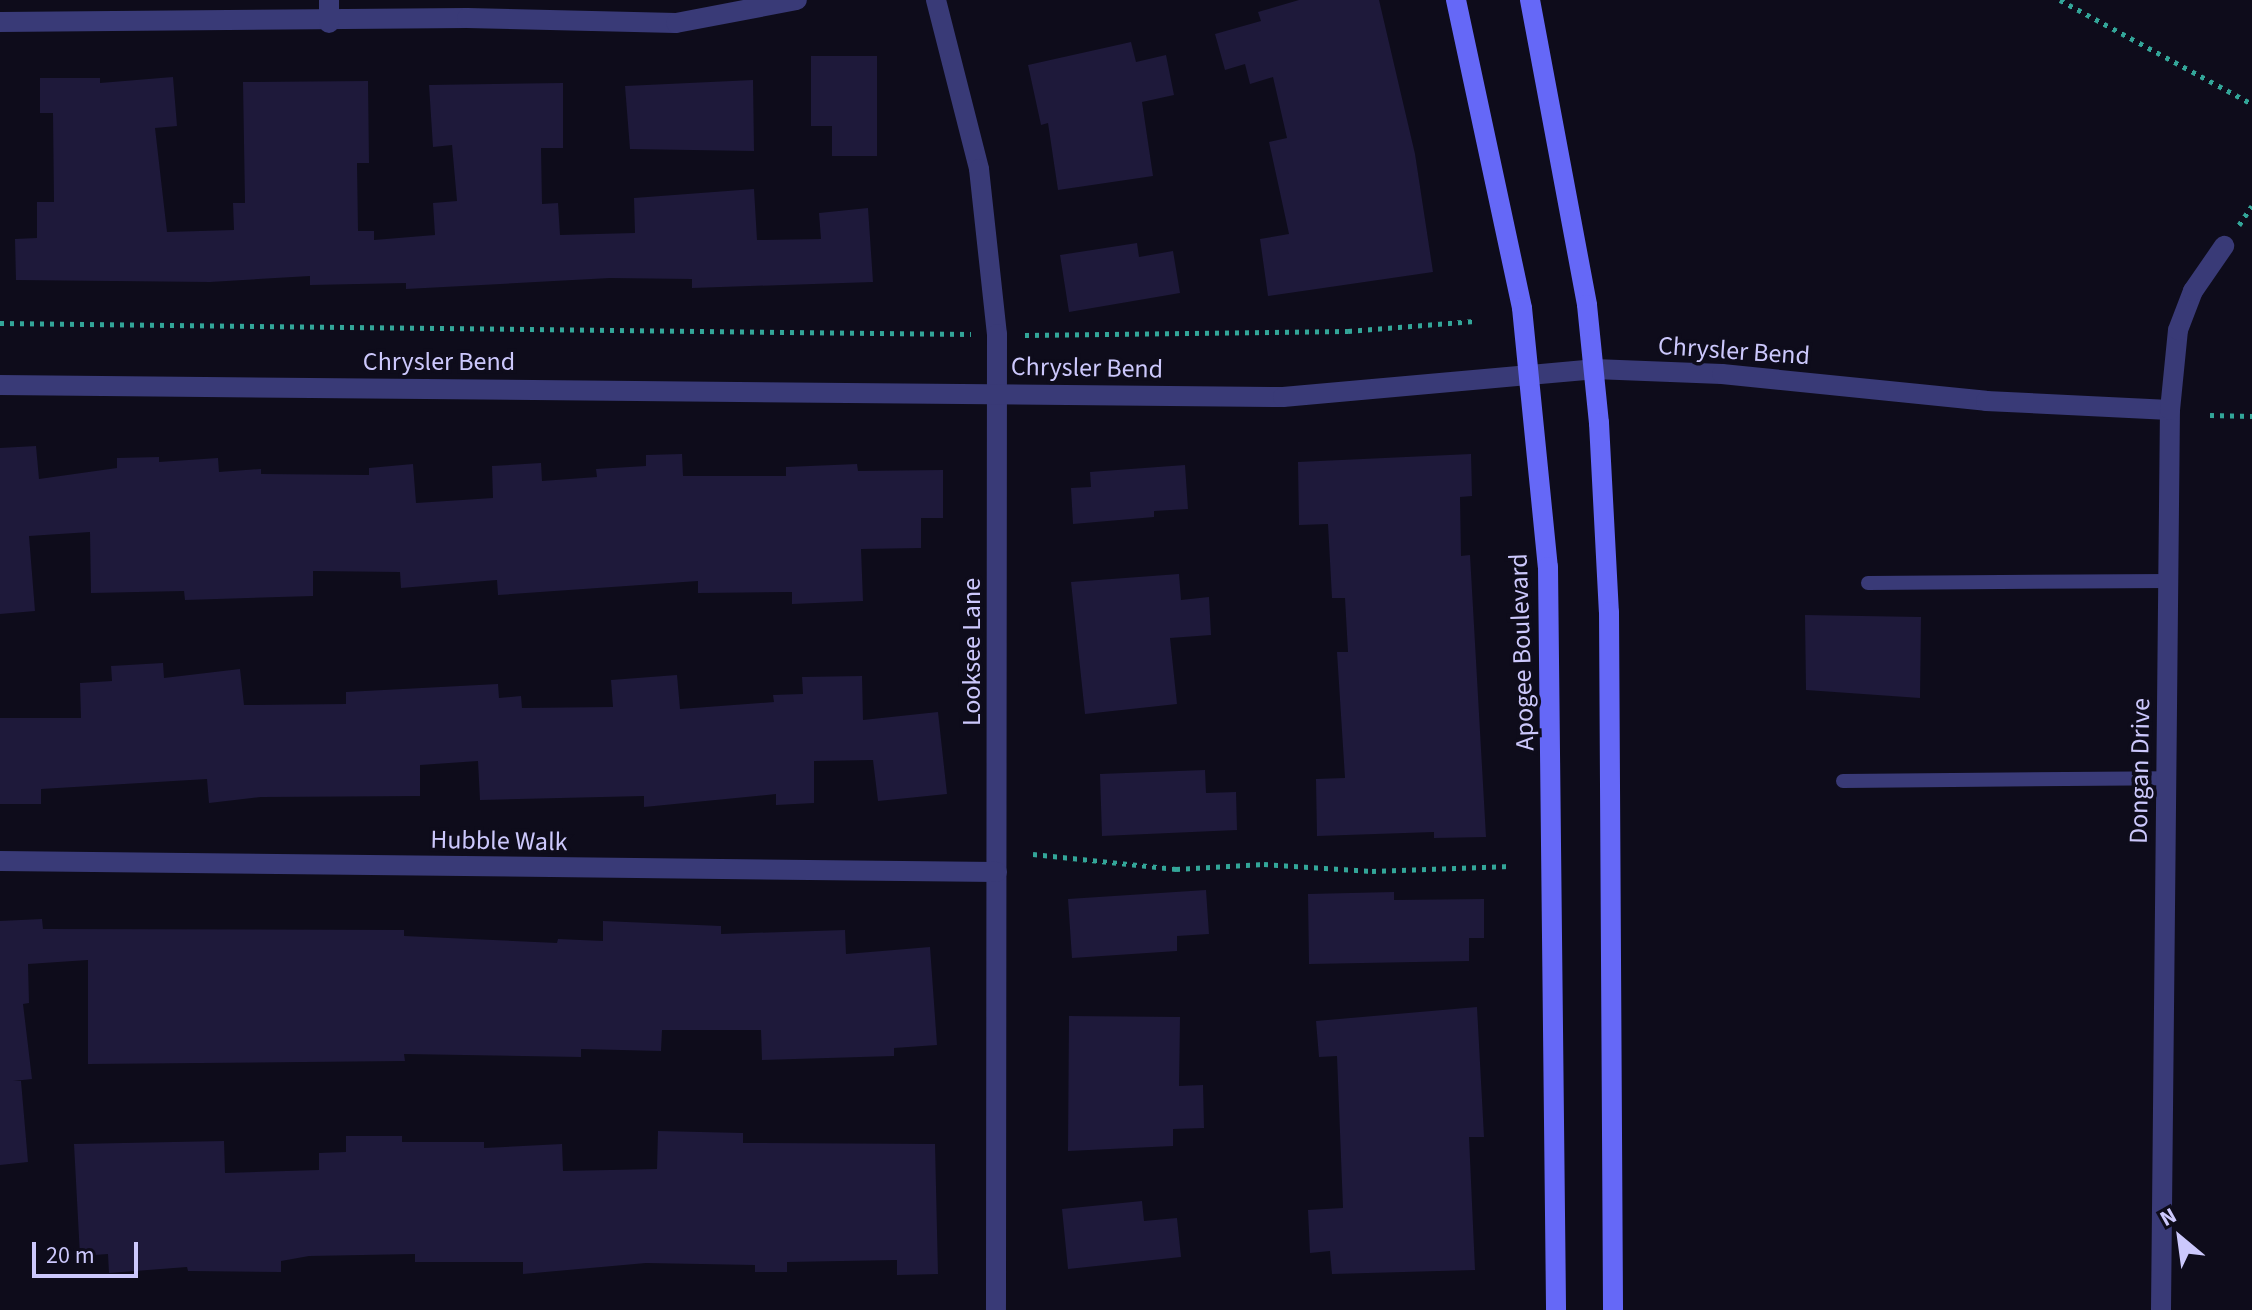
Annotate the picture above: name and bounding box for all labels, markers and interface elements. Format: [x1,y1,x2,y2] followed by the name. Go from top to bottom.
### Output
[1657,330,1811,372] street label: Chrysler Bend
[363,346,515,378] street label: Chrysler Bend
[1011,351,1163,385] street label: Chrysler Bend
[1503,553,1541,751] street label: Apogee Boulevard
[956,578,988,726] street label: Looksee Lane
[2123,698,2157,844] street label: Dongan Drive
[430,824,568,858] street label: Hubble Walk
[2140,1198,2220,1278] north arrow
[2154,1199,2183,1235] text: N
[36,1226,142,1276] scale bar
[46,1238,95,1273] text: 20 m

